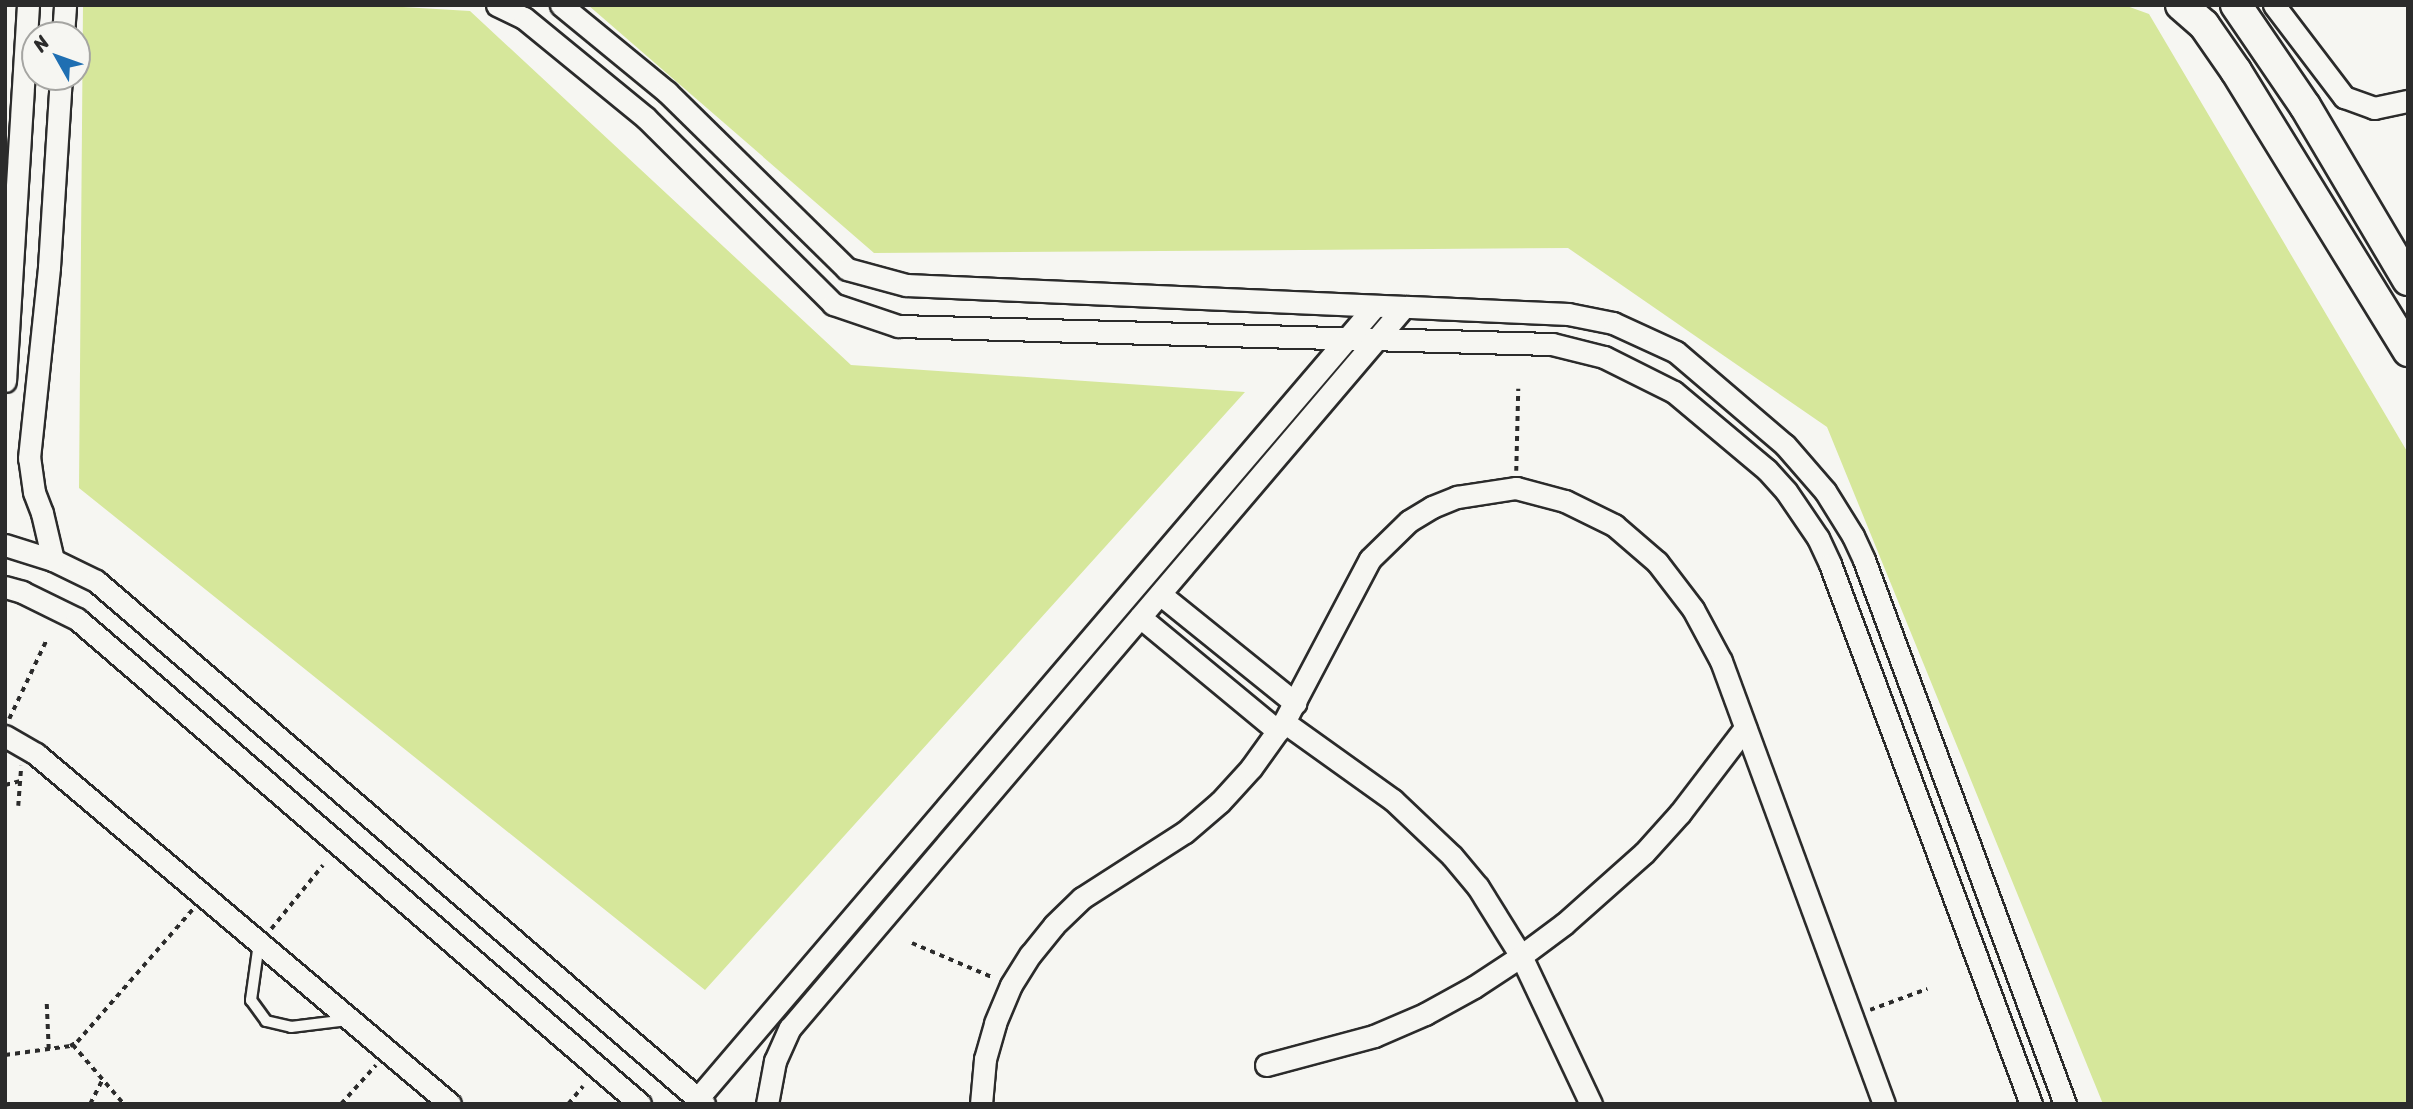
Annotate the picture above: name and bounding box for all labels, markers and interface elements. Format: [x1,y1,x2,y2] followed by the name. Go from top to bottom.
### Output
[21,21,91,91] north arrow
[24,28,58,59] text: N

